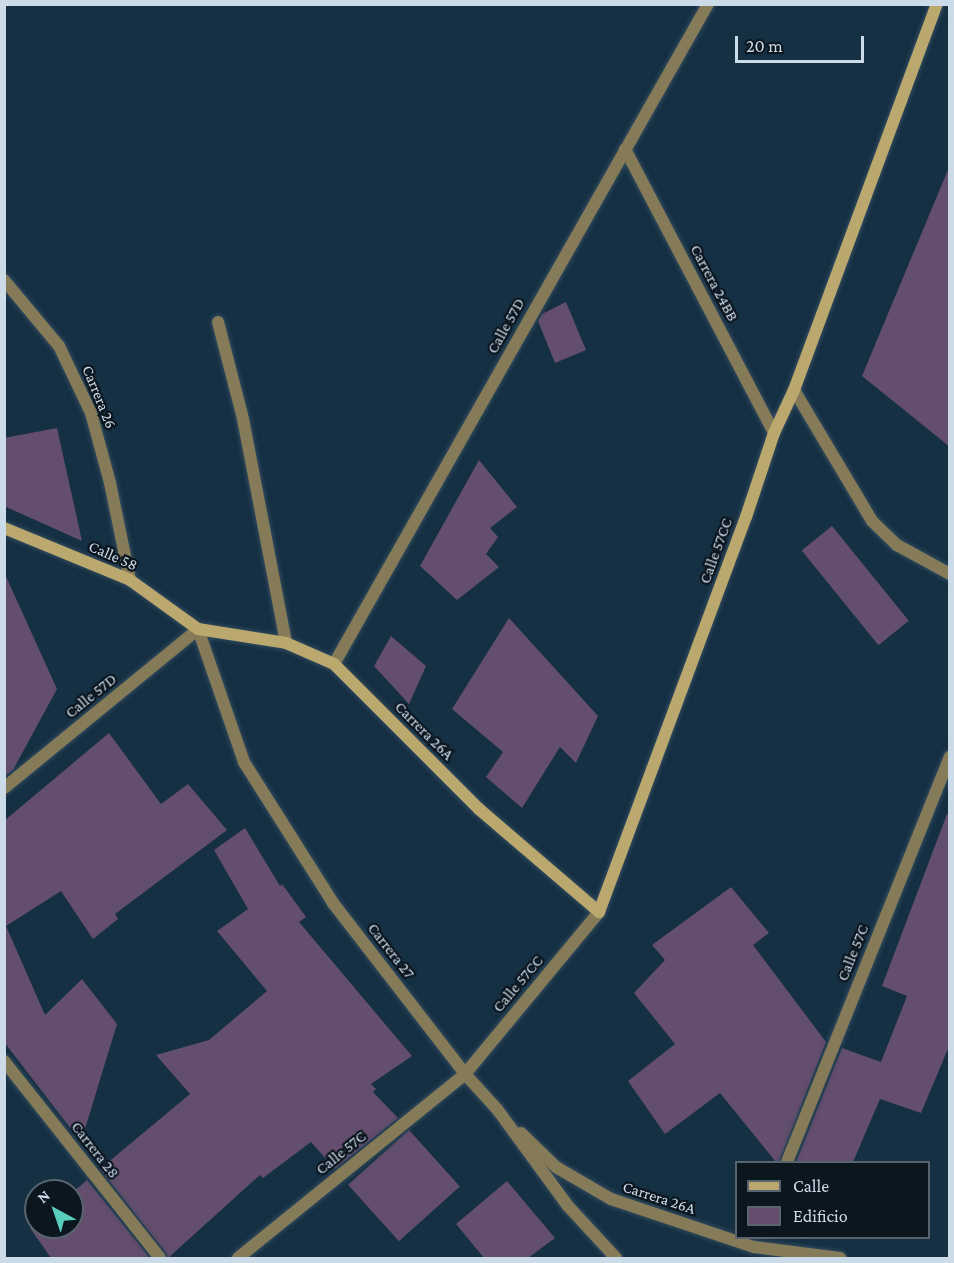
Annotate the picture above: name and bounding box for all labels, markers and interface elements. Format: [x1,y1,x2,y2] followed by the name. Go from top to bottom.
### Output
[738,24,867,62] scale bar
[746,36,783,56] text: 20 m
[686,241,742,325] street label: Carrera 24BB
[483,295,529,357] street label: Calle 57D
[78,363,120,431] street label: Carrera 26
[695,516,737,586] street label: Calle 57CC
[86,537,140,575] street label: Calle 58
[62,670,120,722] street label: Calle 57D
[391,698,457,764] street label: Carrera 26A
[363,919,419,983] street label: Carrera 27
[833,922,873,984] street label: Calle 57C
[489,952,547,1016] street label: Calle 57CC
[67,1118,123,1182] street label: Carrera 28
[312,1127,370,1179] street label: Calle 57C
[735,1161,930,1239] legend
[793,1176,829,1196] text: Calle
[620,1177,698,1219] street label: Carrera 26A
[24,1179,84,1239] north arrow
[34,1186,53,1206] text: N
[793,1206,848,1226] text: Edificio

